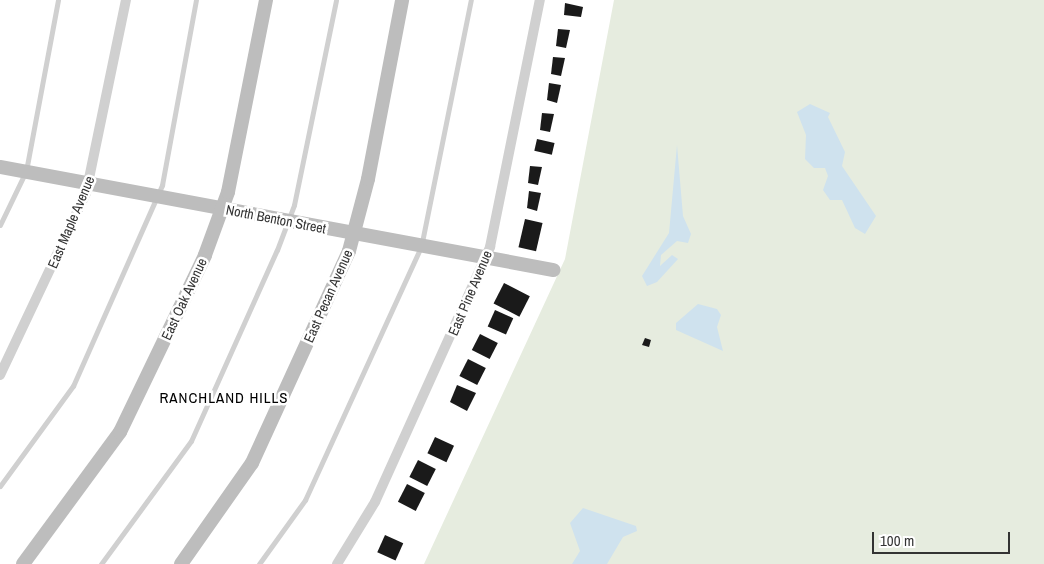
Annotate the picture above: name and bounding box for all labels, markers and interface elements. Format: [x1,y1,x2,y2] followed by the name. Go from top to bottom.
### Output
[44,173,98,271] street label: East Maple Avenue
[225,201,327,237] street label: North Benton Street
[300,247,356,345] street label: East Pecan Avenue
[444,248,496,338] street label: East Pine Avenue
[158,255,210,343] street label: East Oak Avenue
[158,389,290,407] district label: RANCHLAND HILLS
[874,522,1012,554] scale bar
[880,530,914,551] text: 100 m

